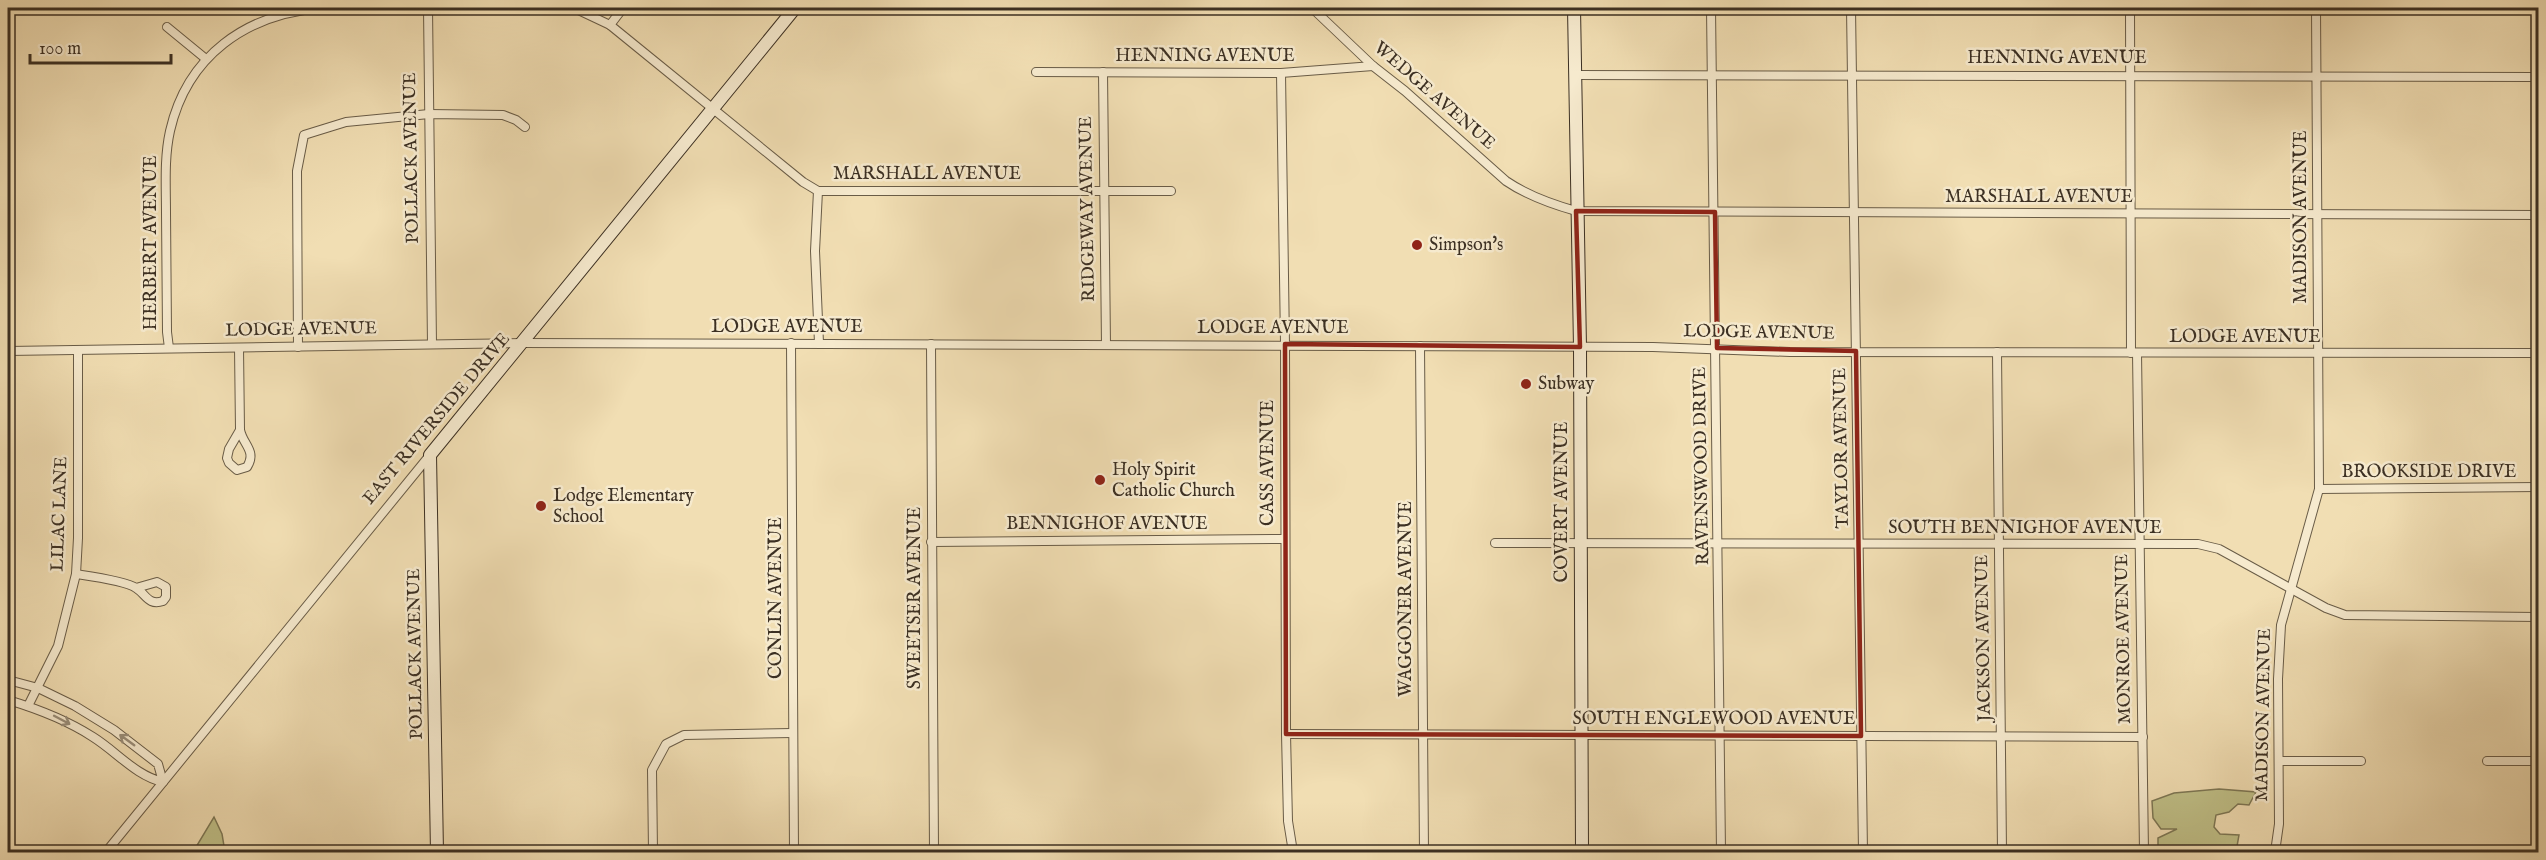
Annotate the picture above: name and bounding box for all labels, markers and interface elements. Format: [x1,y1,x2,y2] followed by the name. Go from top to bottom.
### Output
[30,27,171,65] scale bar
[1368,37,1500,155] street label: WEDGE AVENUE
[39,38,81,61] text: 100 m
[1115,45,1295,68] street label: HENNING AVENUE
[1967,47,2147,70] street label: HENNING AVENUE
[399,72,425,244] street label: POLLACK AVENUE
[1075,116,1101,302] street label: RIDGEWAY AVENUE
[2290,130,2313,304] street label: MADISON AVENUE
[140,155,163,331] street label: HERBERT AVENUE
[833,163,1021,186] street label: MARSHALL AVENUE
[1945,186,2133,209] street label: MARSHALL AVENUE
[1429,234,1503,257] place label: Simpson's
[1410,238,1424,252] marker: Simpson's
[711,316,863,339] street label: LODGE AVENUE
[225,317,377,343] street label: LODGE AVENUE
[1197,317,1349,340] street label: LODGE AVENUE
[1683,320,1835,346] street label: LODGE AVENUE
[2169,326,2321,349] street label: LODGE AVENUE
[358,328,516,510] street label: EAST RIVERSIDE DRIVE
[1689,366,1715,566] street label: RAVENSWOOD DRIVE
[1829,367,1855,529] street label: TAYLOR AVENUE
[1538,373,1594,396] place label: Subway
[1519,377,1533,391] marker: Subway
[1257,400,1280,526] street label: CASS AVENUE
[1551,421,1574,583] street label: COVERT AVENUE
[46,456,74,572] street label: LILAC LANE
[1112,459,1235,503] place label: Holy Spirit Catholic Church
[2341,461,2517,484] street label: BROOKSIDE DRIVE
[1093,473,1107,487] marker: Holy Spirit Catholic Church
[553,485,694,529] place label: Lodge Elementary School
[534,499,548,513] marker: Lodge Elementary School
[1395,501,1418,697] street label: WAGGONER AVENUE
[904,507,927,689] street label: SWEETSER AVENUE
[1006,513,1208,536] street label: BENNIGHOF AVENUE
[765,517,788,679] street label: CONLIN AVENUE
[1888,517,2162,540] street label: SOUTH BENNIGHOF AVENUE
[1971,554,1997,724] street label: JACKSON AVENUE
[2111,554,2137,724] street label: MONROE AVENUE
[403,568,429,740] street label: POLLACK AVENUE
[2251,628,2277,802] street label: MADISON AVENUE
[1572,708,1856,731] street label: SOUTH ENGLEWOOD AVENUE
[53,714,70,726] one-way arrow
[120,734,136,746] one-way arrow

